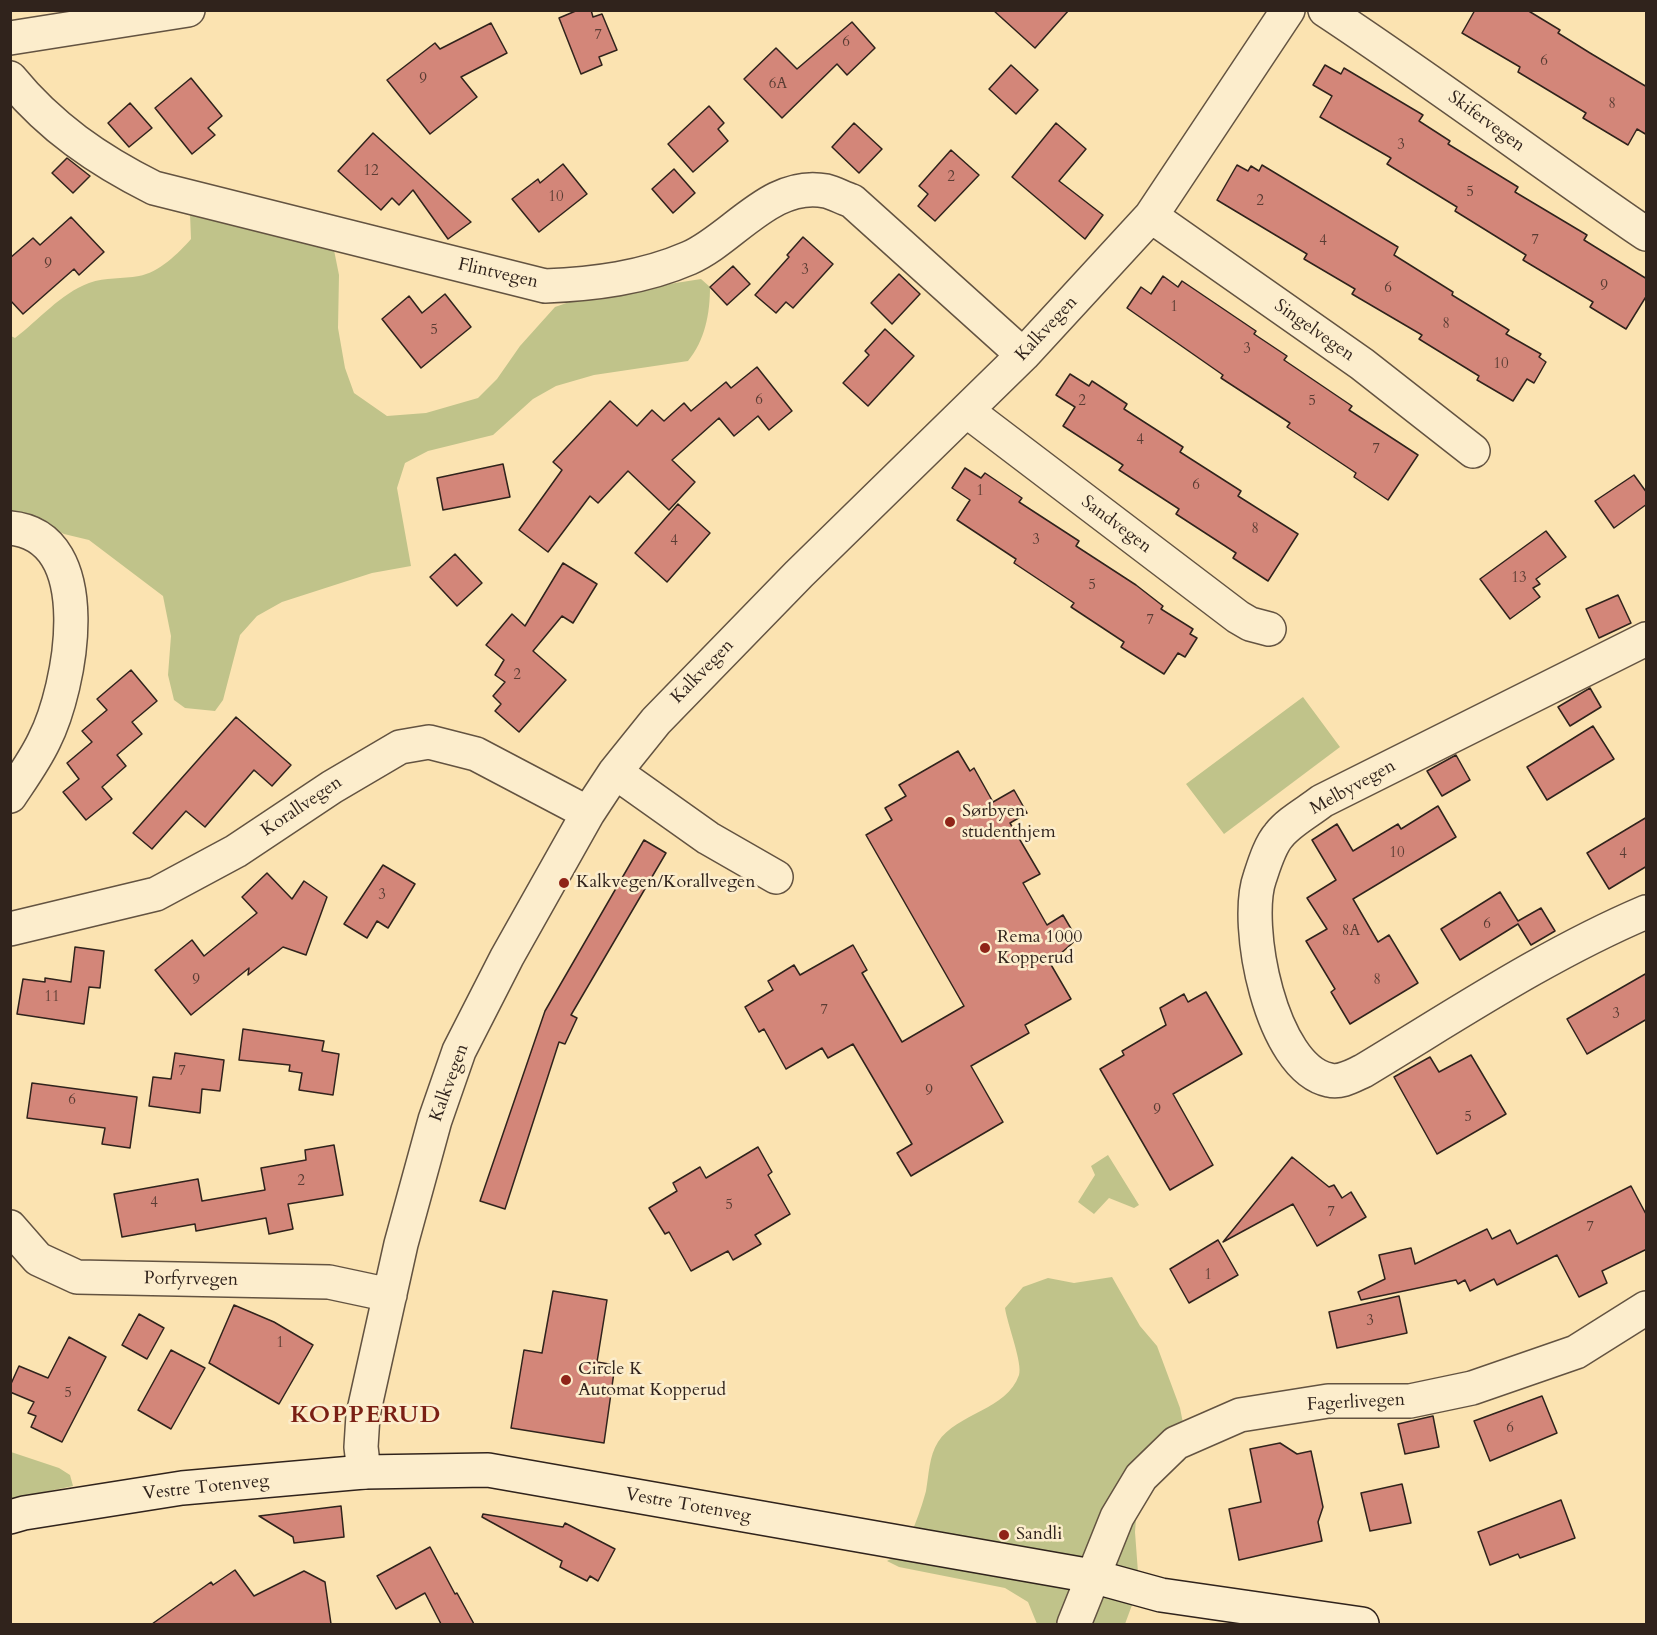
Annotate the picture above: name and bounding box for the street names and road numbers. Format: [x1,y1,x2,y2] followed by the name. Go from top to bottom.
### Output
[1443,87,1529,157] street label: Skifervegen
[456,254,540,294] street label: Flintvegen
[1011,292,1083,366] street label: Kalkvegen
[1270,296,1358,366] street label: Singelvegen
[1077,492,1155,558] street label: Sandvegen
[667,635,739,709] street label: Kalkvegen
[1306,756,1400,820] street label: Melbyvegen
[258,772,346,842] street label: Korallvegen
[426,1041,474,1125] street label: Kalkvegen
[144,1268,238,1292] street label: Porfyrvegen
[1306,1390,1406,1416] street label: Fagerlivegen
[142,1471,270,1505] street label: Vestre Totenveg
[624,1484,752,1528] street label: Vestre Totenveg

